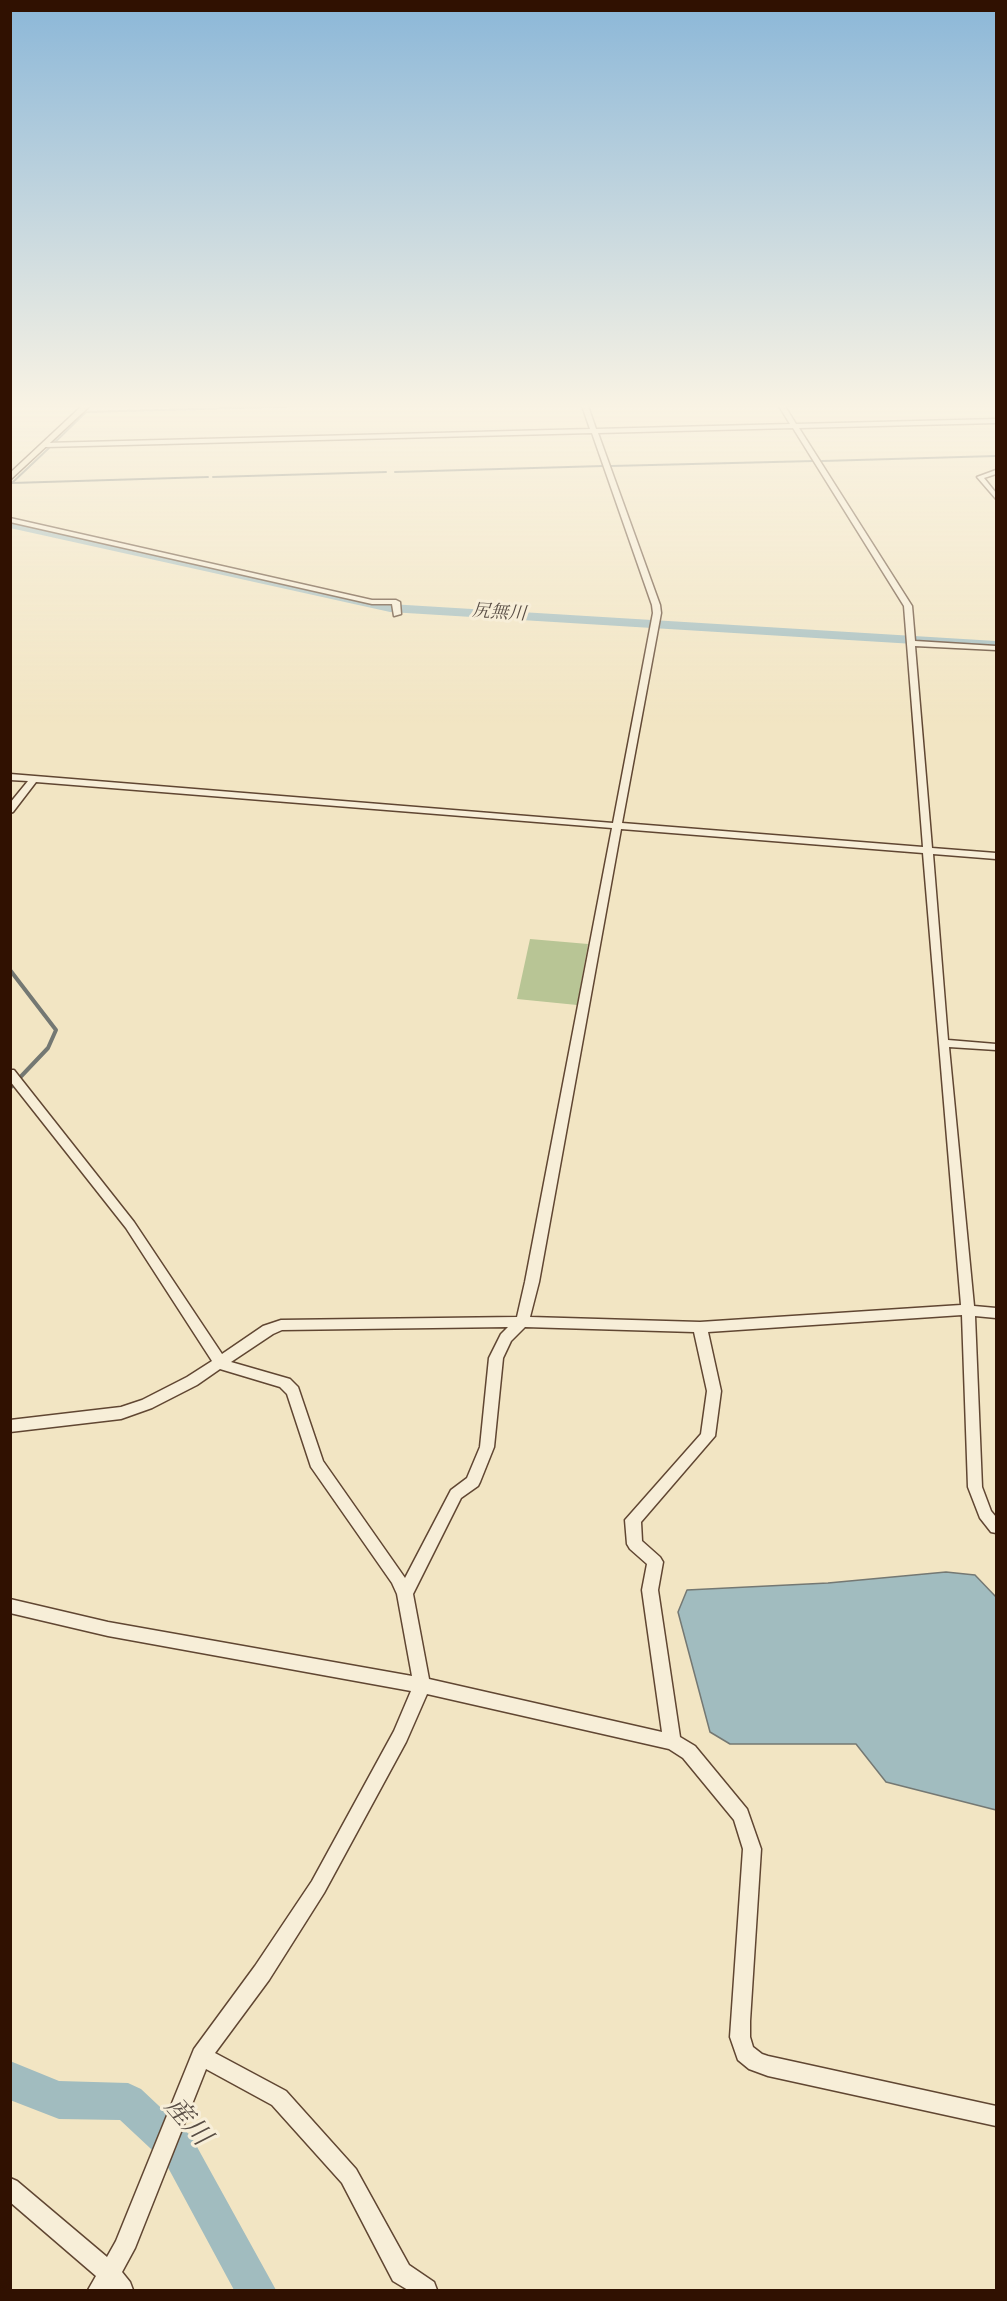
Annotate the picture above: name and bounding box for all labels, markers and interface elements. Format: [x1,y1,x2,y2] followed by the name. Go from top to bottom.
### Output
[471,601,527,627] water label: 尻無川
[156,2092,216,2154] water label: 産川

